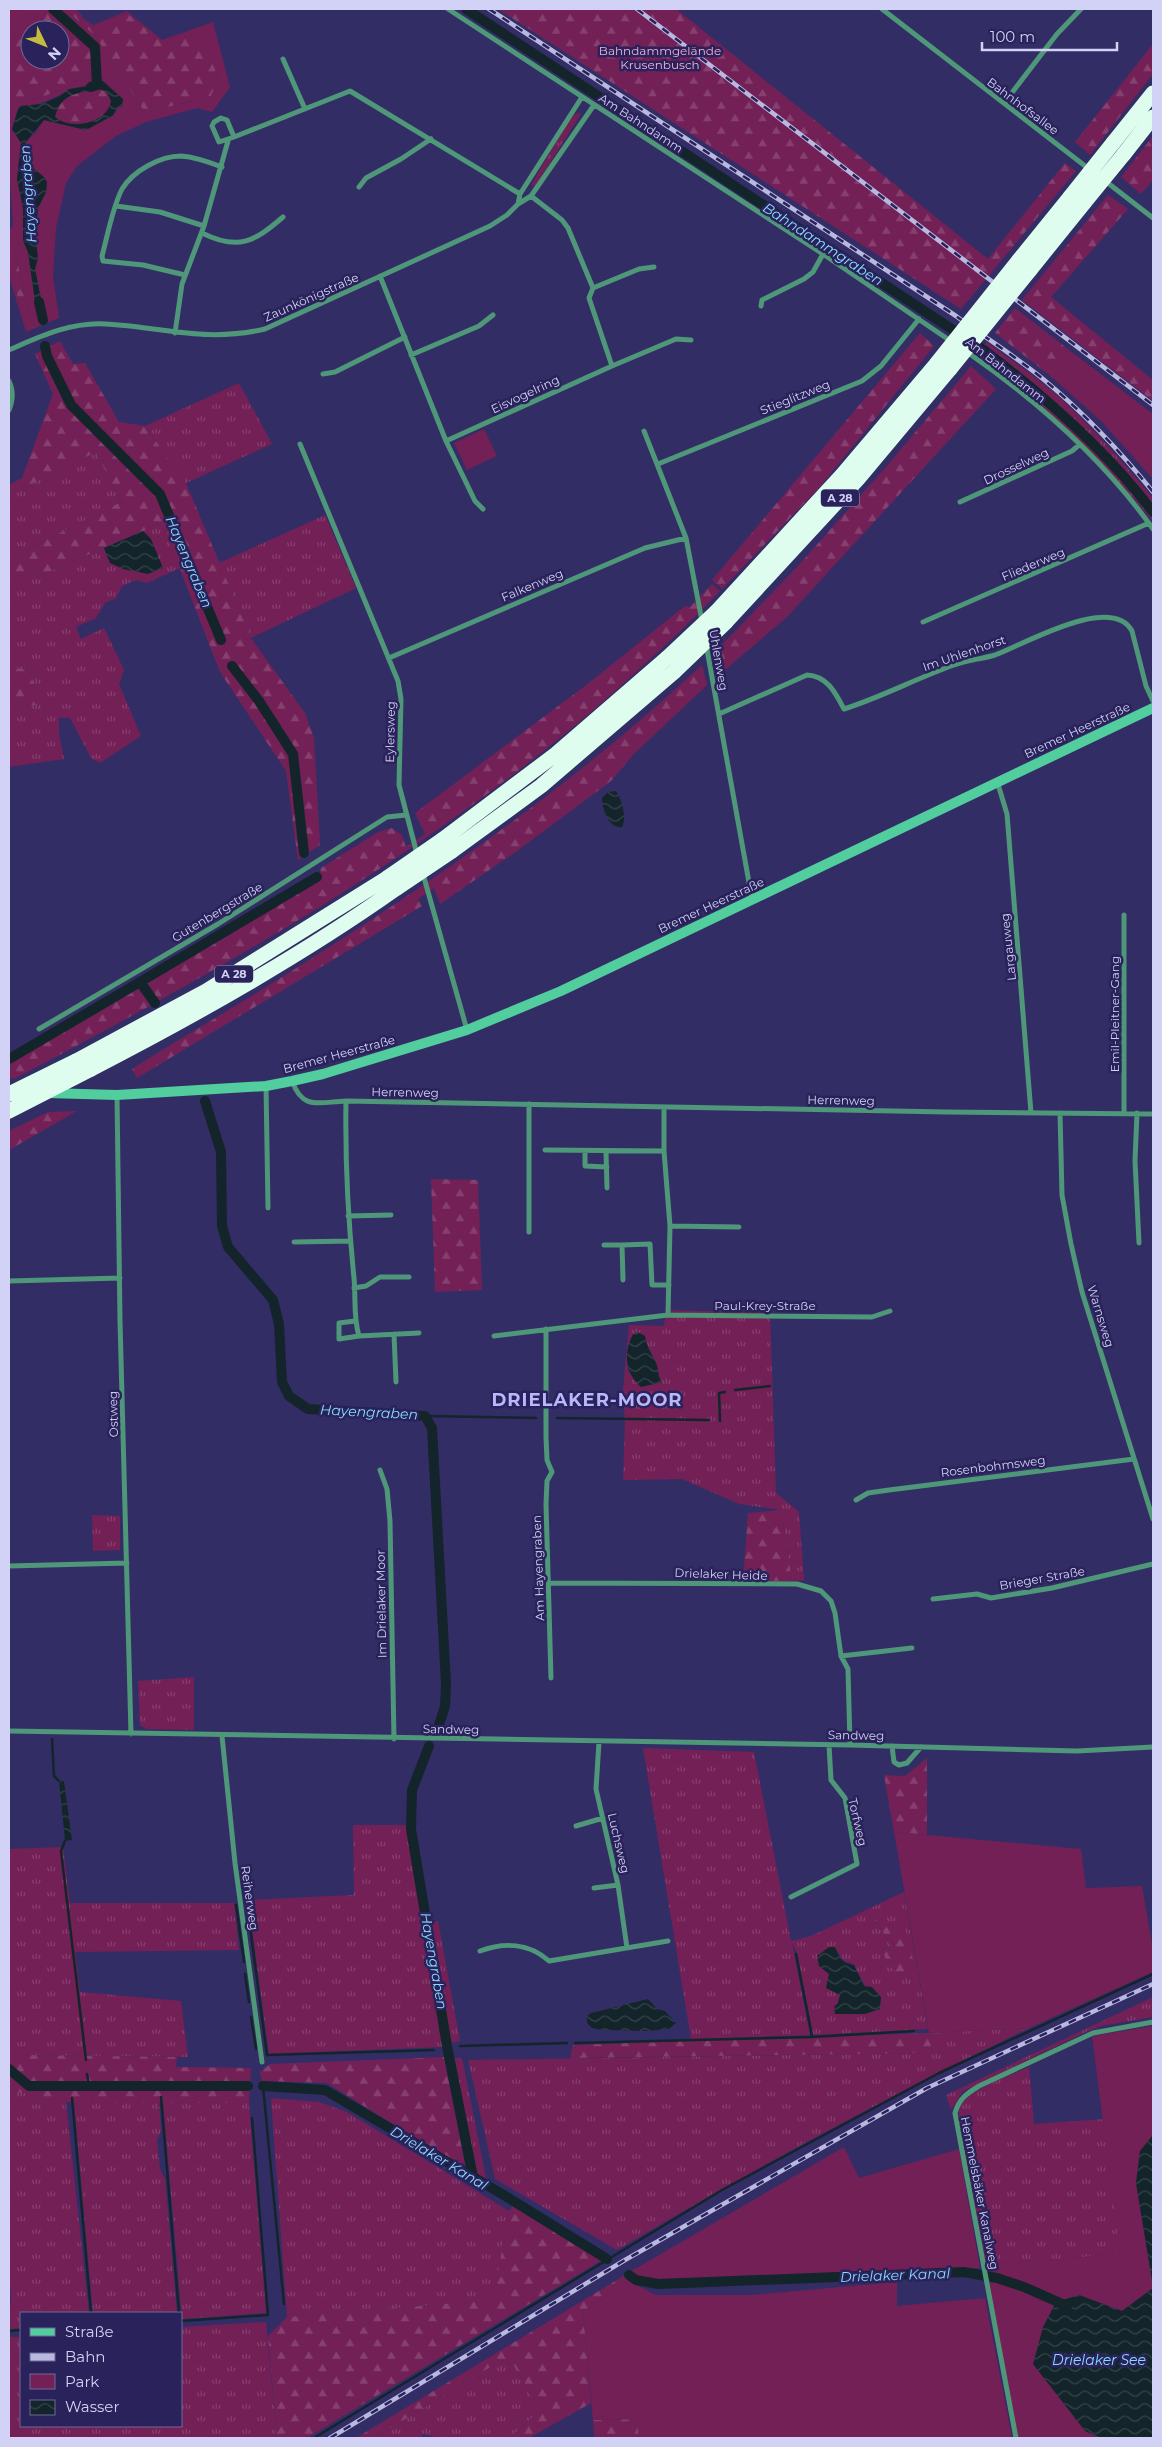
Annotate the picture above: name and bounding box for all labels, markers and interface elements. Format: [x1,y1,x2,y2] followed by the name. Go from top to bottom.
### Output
[20,20,70,70] north arrow
[982,20,1117,52] scale bar
[990,27,1035,46] text: 100 m
[599,43,721,72] park label: Bahndammgelände Krusenbusch
[44,44,65,64] text: N
[984,74,1062,138] street label: Bahnhofsallee
[596,90,686,156] street label: Am Bahndamm
[16,144,40,244] water label: Hayengraben
[760,198,886,290] water label: Bahndammgraben
[261,269,361,325] street label: Zaunkönigstraße
[963,334,1049,406] street label: Am Bahndamm
[488,372,562,416] street label: Eisvogelring
[758,376,832,418] street label: Stieglitzweg
[981,444,1051,488] street label: Drosselweg
[821,489,859,506] road number: A 28
[162,513,216,611] water label: Hayengraben
[999,544,1067,584] street label: Fliederweg
[499,565,565,605] street label: Falkenweg
[706,628,732,692] street label: Uhlenweg
[920,632,1008,674] street label: Im Uhlenhorst
[1022,699,1132,761] street label: Bremer Heerstraße
[382,701,398,763] street label: Eylersweg
[656,874,766,936] street label: Bremer Heerstraße
[169,879,265,945] street label: Gutenbergstraße
[997,912,1019,982] street label: Largauweg
[1107,956,1122,1072] street label: Emil-Pleitner-Gang
[215,966,253,982] road number: A 28
[281,1032,397,1076] street label: Bremer Heerstraße
[371,1084,439,1100] street label: Herrenweg
[807,1092,875,1108] street label: Herrenweg
[1084,1283,1118,1349] street label: Warnsweg
[714,1298,816,1313] street label: Paul-Krey-Straße
[491,1389,683,1411] district label: DRIELAKER-MOOR
[105,1391,121,1437] street label: Ostweg
[320,1400,418,1424] water label: Hayengraben
[940,1452,1046,1480] street label: Rosenbohmsweg
[529,1515,547,1621] street label: Am Hayengraben
[373,1550,389,1658] street label: Im Drielaker Moor
[998,1563,1086,1593] street label: Brieger Straße
[674,1565,768,1583] street label: Drielaker Heide
[423,1721,479,1737] street label: Sandweg
[828,1727,884,1743] street label: Sandweg
[845,1797,871,1847] street label: Torfweg
[605,1811,633,1875] street label: Luchsweg
[238,1865,262,1931] street label: Reiherweg
[417,1911,451,2011] water label: Hayengraben
[958,2115,1002,2271] street label: Hemmelsbäker Kanalweg
[387,2122,491,2194] water label: Drielaker Kanal
[840,2264,951,2286] water label: Drielaker Kanal
[20,2312,182,2427] legend
[65,2322,114,2341] text: Straße
[65,2347,105,2366] text: Bahn
[1052,2351,1146,2369] water label: Drielaker See
[65,2372,99,2391] text: Park
[65,2397,119,2416] text: Wasser

